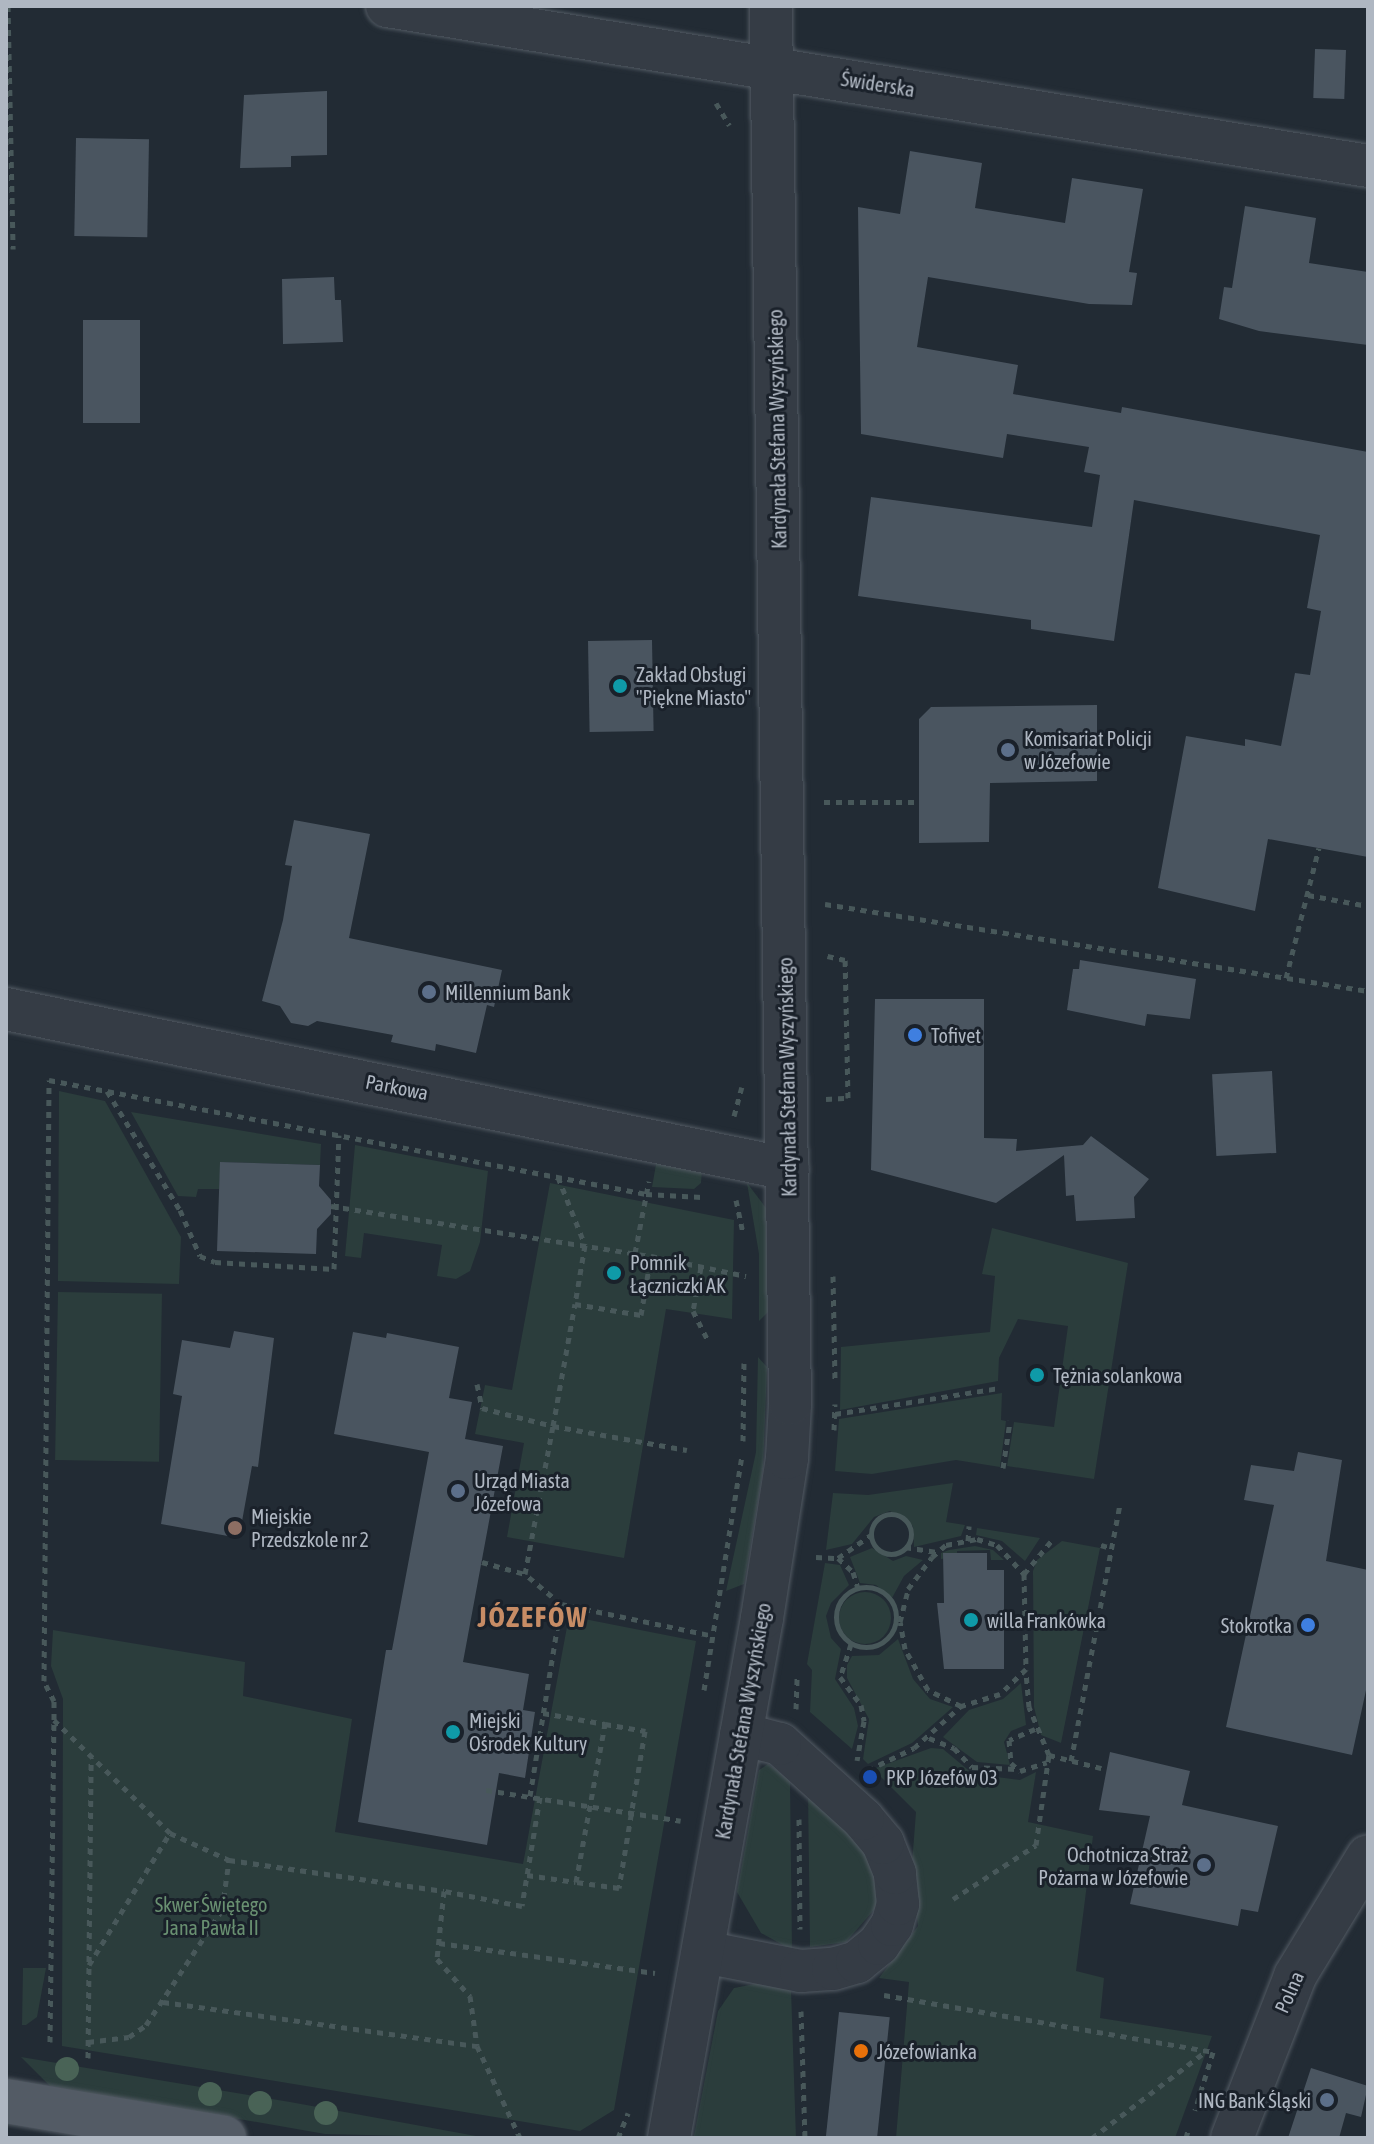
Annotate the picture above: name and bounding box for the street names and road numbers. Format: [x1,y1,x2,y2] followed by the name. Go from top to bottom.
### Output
[839,66,917,102] street label: Świderska
[763,309,791,549] street label: Kardynała Stefana Wyszyńskiego
[773,957,801,1197] street label: Kardynała Stefana Wyszyńskiego
[364,1069,430,1105] street label: Parkowa
[710,1601,776,1841] street label: Kardynała Stefana Wyszyńskiego
[1269,1967,1309,2017] street label: Polna

